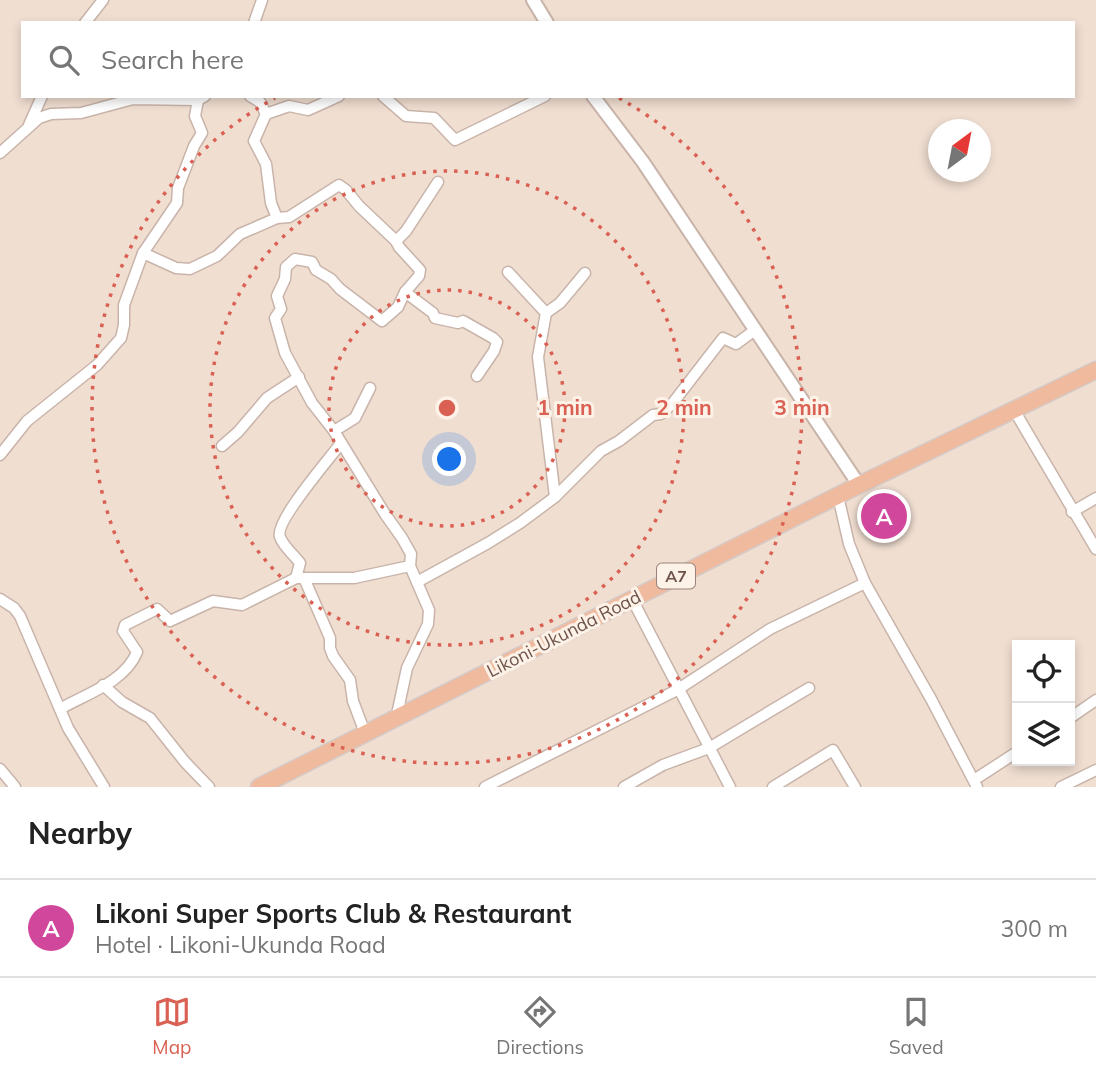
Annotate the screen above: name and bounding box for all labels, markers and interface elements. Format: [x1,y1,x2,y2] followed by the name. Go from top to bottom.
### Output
[21,21,1075,98] search box
[45,41,83,79] icon: search
[101,43,244,76] text: Search here
[928,119,991,182] north arrow
[537,394,593,420] text: 1 min
[656,394,712,420] text: 2 min
[774,394,830,420] text: 3 min
[435,396,459,420] centre of rings
[432,442,466,476] your location
[861,490,907,542] pin: A
[657,564,695,589] road number: A7
[483,585,645,682] street label: Likoni-Ukunda Road
[1012,640,1075,766] map controls
[1012,640,1075,703] button: locate
[1012,703,1075,766] button: layers
[28,814,132,852] text: Nearby
[95,897,571,930] text: Likoni Super Sports Club & Restaurant
[42,914,60,943] text: A
[1000,914,1068,943] text: 300 m
[95,930,386,959] text: Hotel · Likoni-Ukunda Road
[152,993,191,1059] tab: Map
[496,993,584,1059] tab: Directions
[889,993,944,1059] tab: Saved

